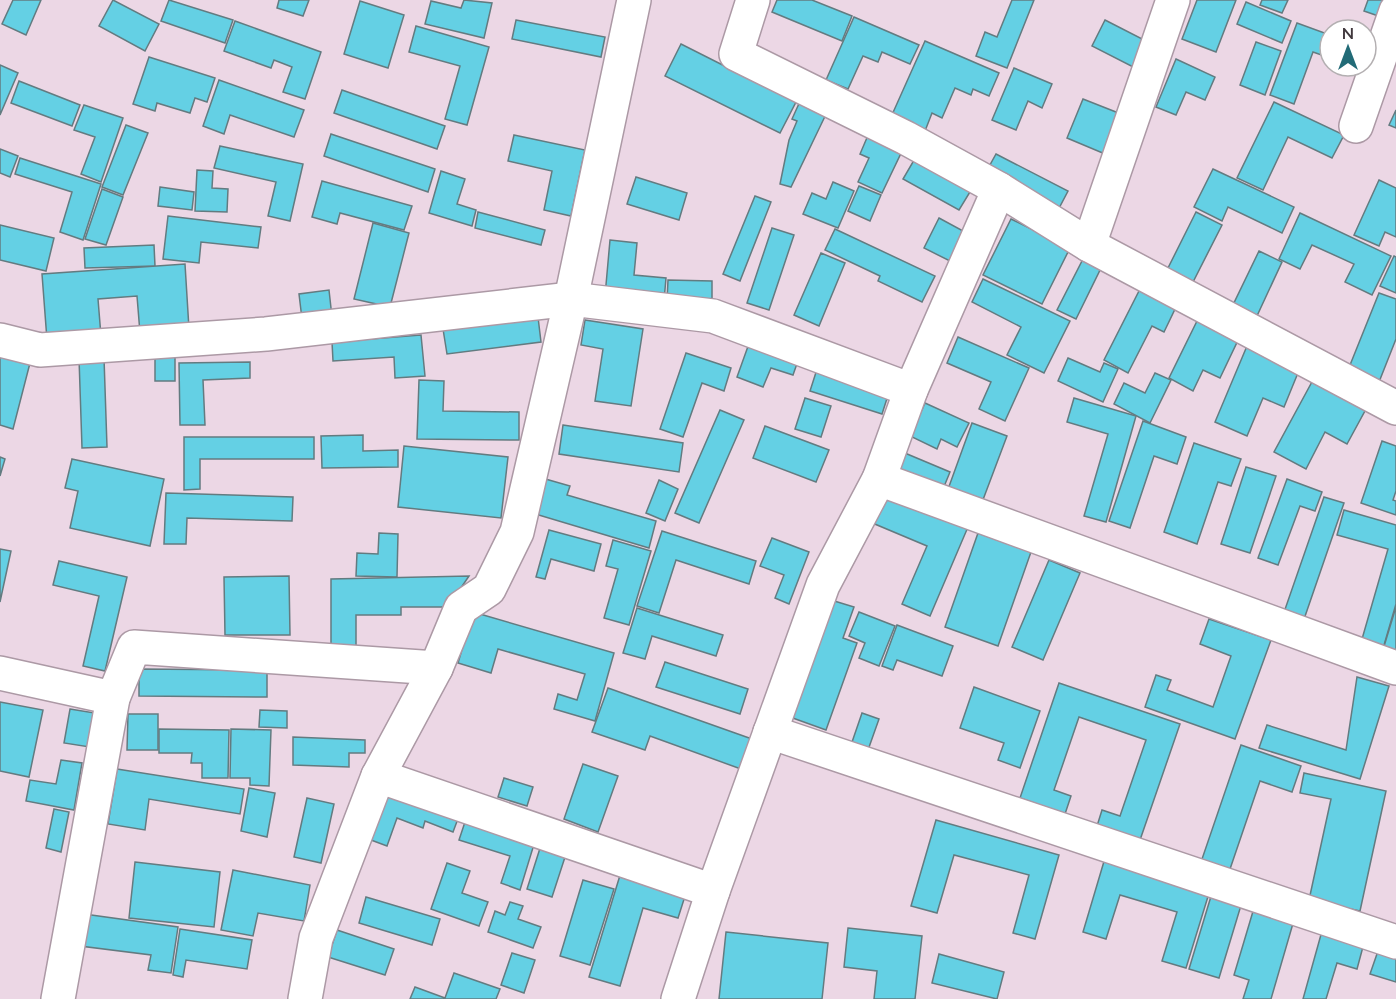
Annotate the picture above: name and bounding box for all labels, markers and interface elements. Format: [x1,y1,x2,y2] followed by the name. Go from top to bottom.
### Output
[1318,18,1378,78] north arrow
[1342,23,1354,42] text: N

